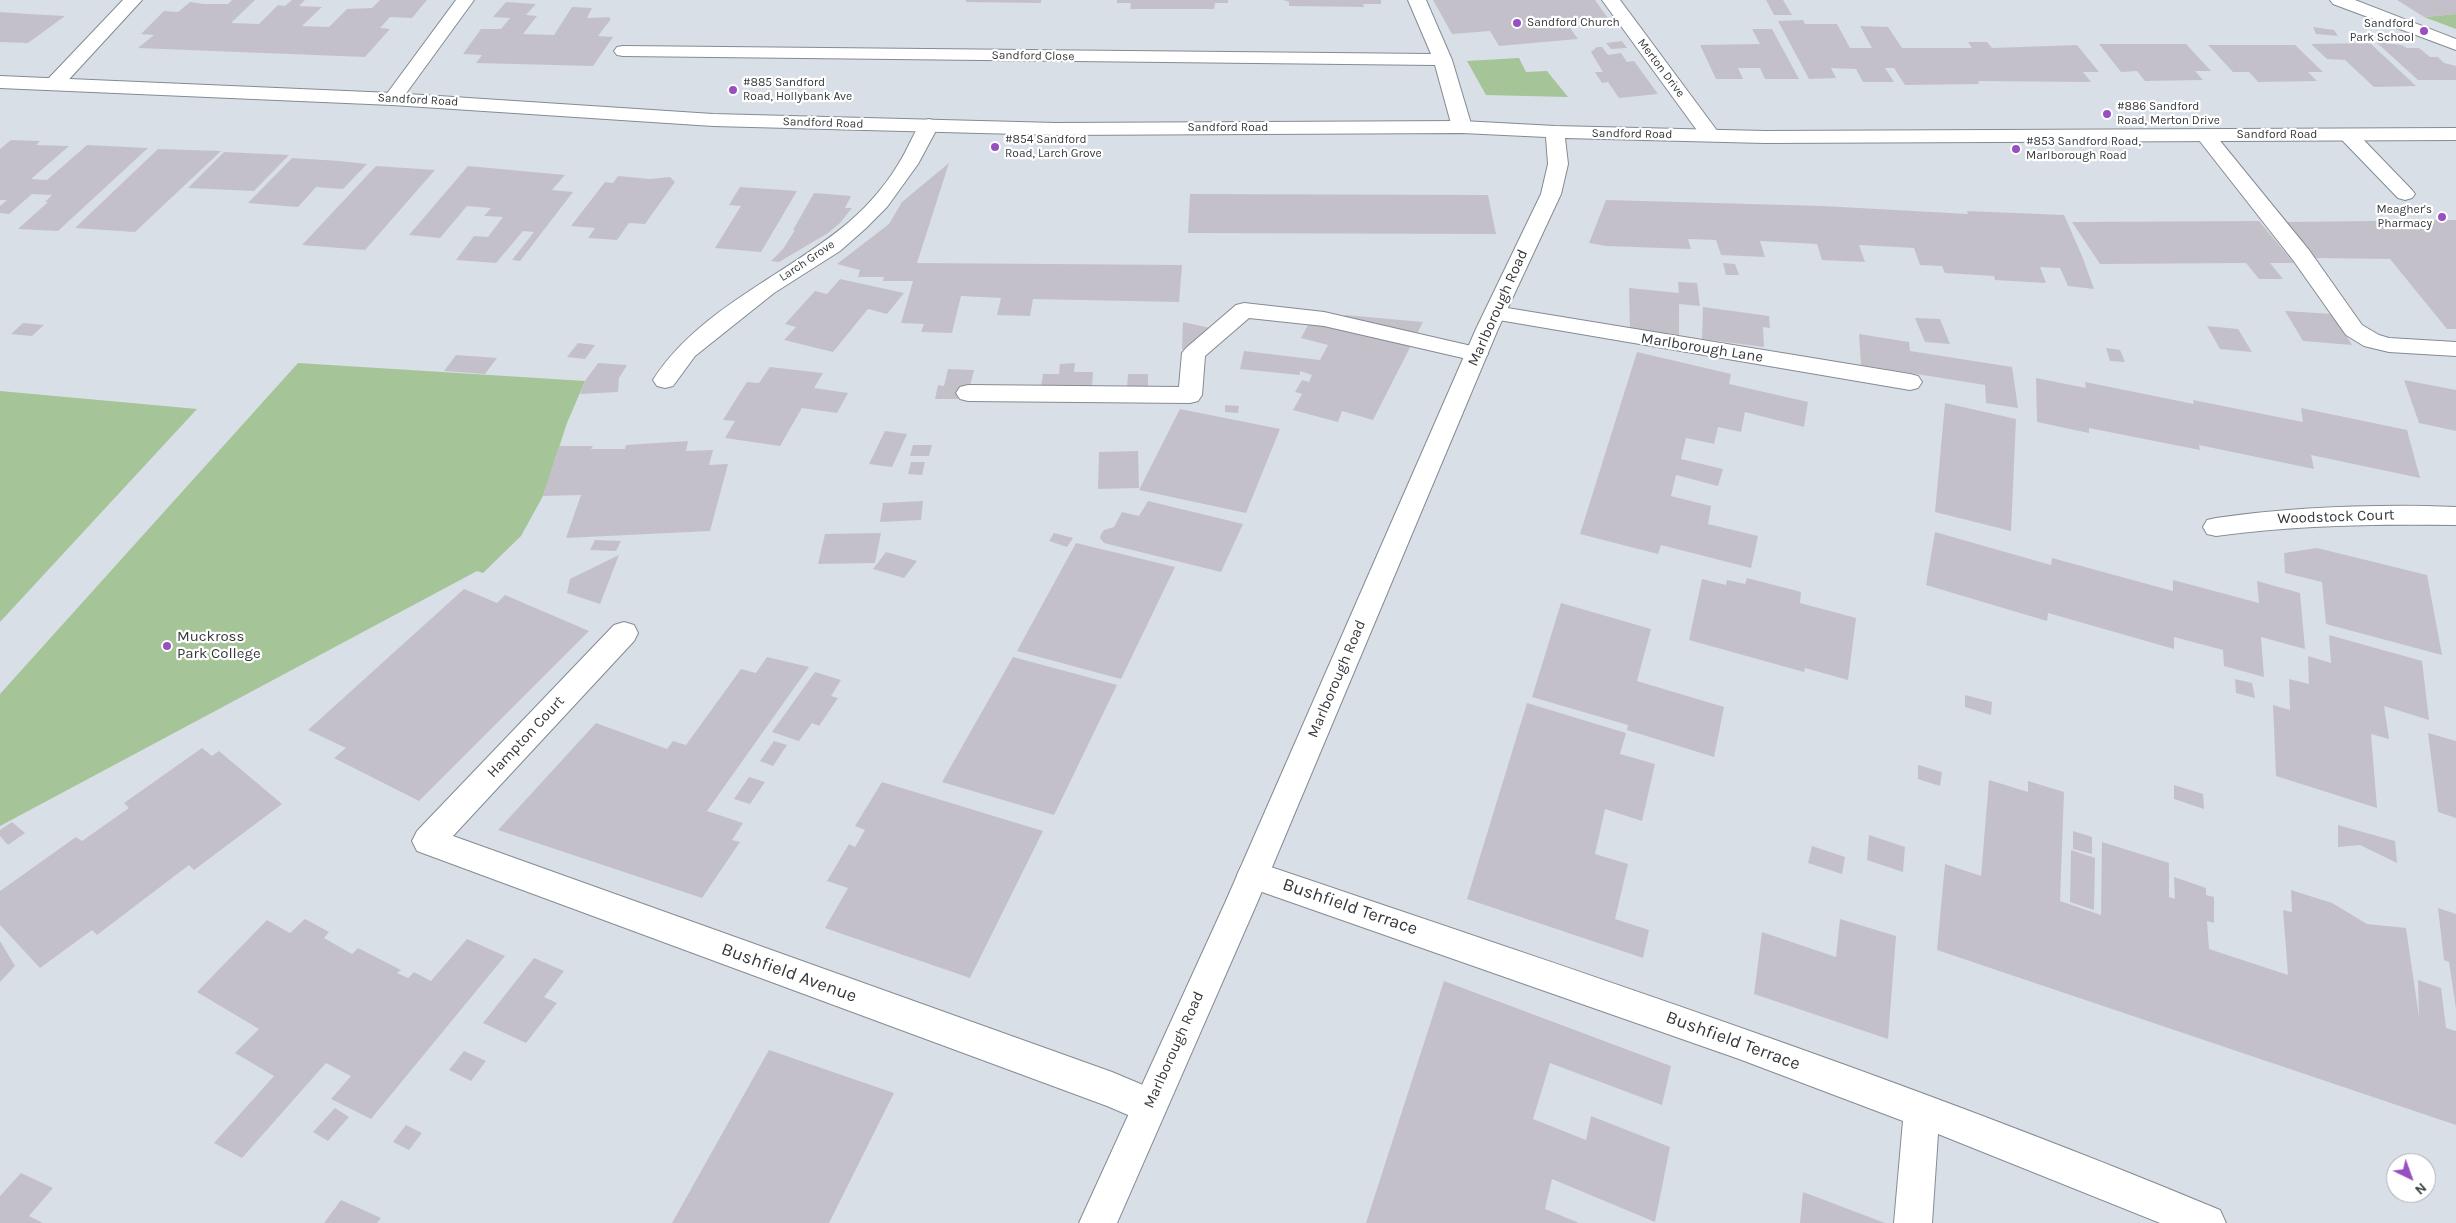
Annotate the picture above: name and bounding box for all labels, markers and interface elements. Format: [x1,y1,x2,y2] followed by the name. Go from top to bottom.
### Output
[1527,16,1620,30] place label: Sandford Church
[1511,17,1523,29] marker: Sandford Church
[2350,17,2414,45] place label: Sandford Park School
[2418,25,2430,37] marker: Sandford Park School
[1634,36,1688,100] street label: Merton Drive
[991,48,1075,64] street label: Sandford Close
[743,76,852,104] place label: #885 Sandford Road, Hollybank Ave
[727,84,739,96] marker: #885 Sandford Road, Hollybank Ave
[377,91,459,109] street label: Sandford Road
[2117,100,2220,128] place label: #886 Sandford Road, Merton Drive
[2101,108,2113,120] marker: #886 Sandford Road, Merton Drive
[782,114,864,132] street label: Sandford Road
[1188,121,1268,135] street label: Sandford Road
[1591,126,1673,142] street label: Sandford Road
[2237,128,2317,142] street label: Sandford Road
[1005,133,1102,161] place label: #854 Sandford Road, Larch Grove
[2026,135,2141,163] place label: #853 Sandford Road, Marlborough Road
[989,141,1001,153] marker: #854 Sandford Road, Larch Grove
[2010,143,2022,155] marker: #853 Sandford Road, Marlborough Road
[2377,203,2432,231] place label: Meagher's Pharmacy
[2436,211,2448,223] marker: Meagher's Pharmacy
[777,237,837,285] street label: Larch Grove
[1464,247,1532,369] street label: Marlborough Road
[1640,329,1764,367] street label: Marlborough Lane
[2277,506,2395,528] street label: Woodstock Court
[1304,617,1370,741] street label: Marlborough Road
[177,628,261,663] place label: Muckross Park College
[161,640,173,652] marker: Muckross Park College
[484,692,568,782] street label: Hampton Court
[1280,874,1420,940] street label: Bushfield Terrace
[718,938,860,1008] street label: Bushfield Avenue
[1140,989,1208,1111] street label: Marlborough Road
[1663,1007,1803,1075] street label: Bushfield Terrace
[2386,1153,2436,1203] north arrow
[2411,1179,2430,1198] text: N

